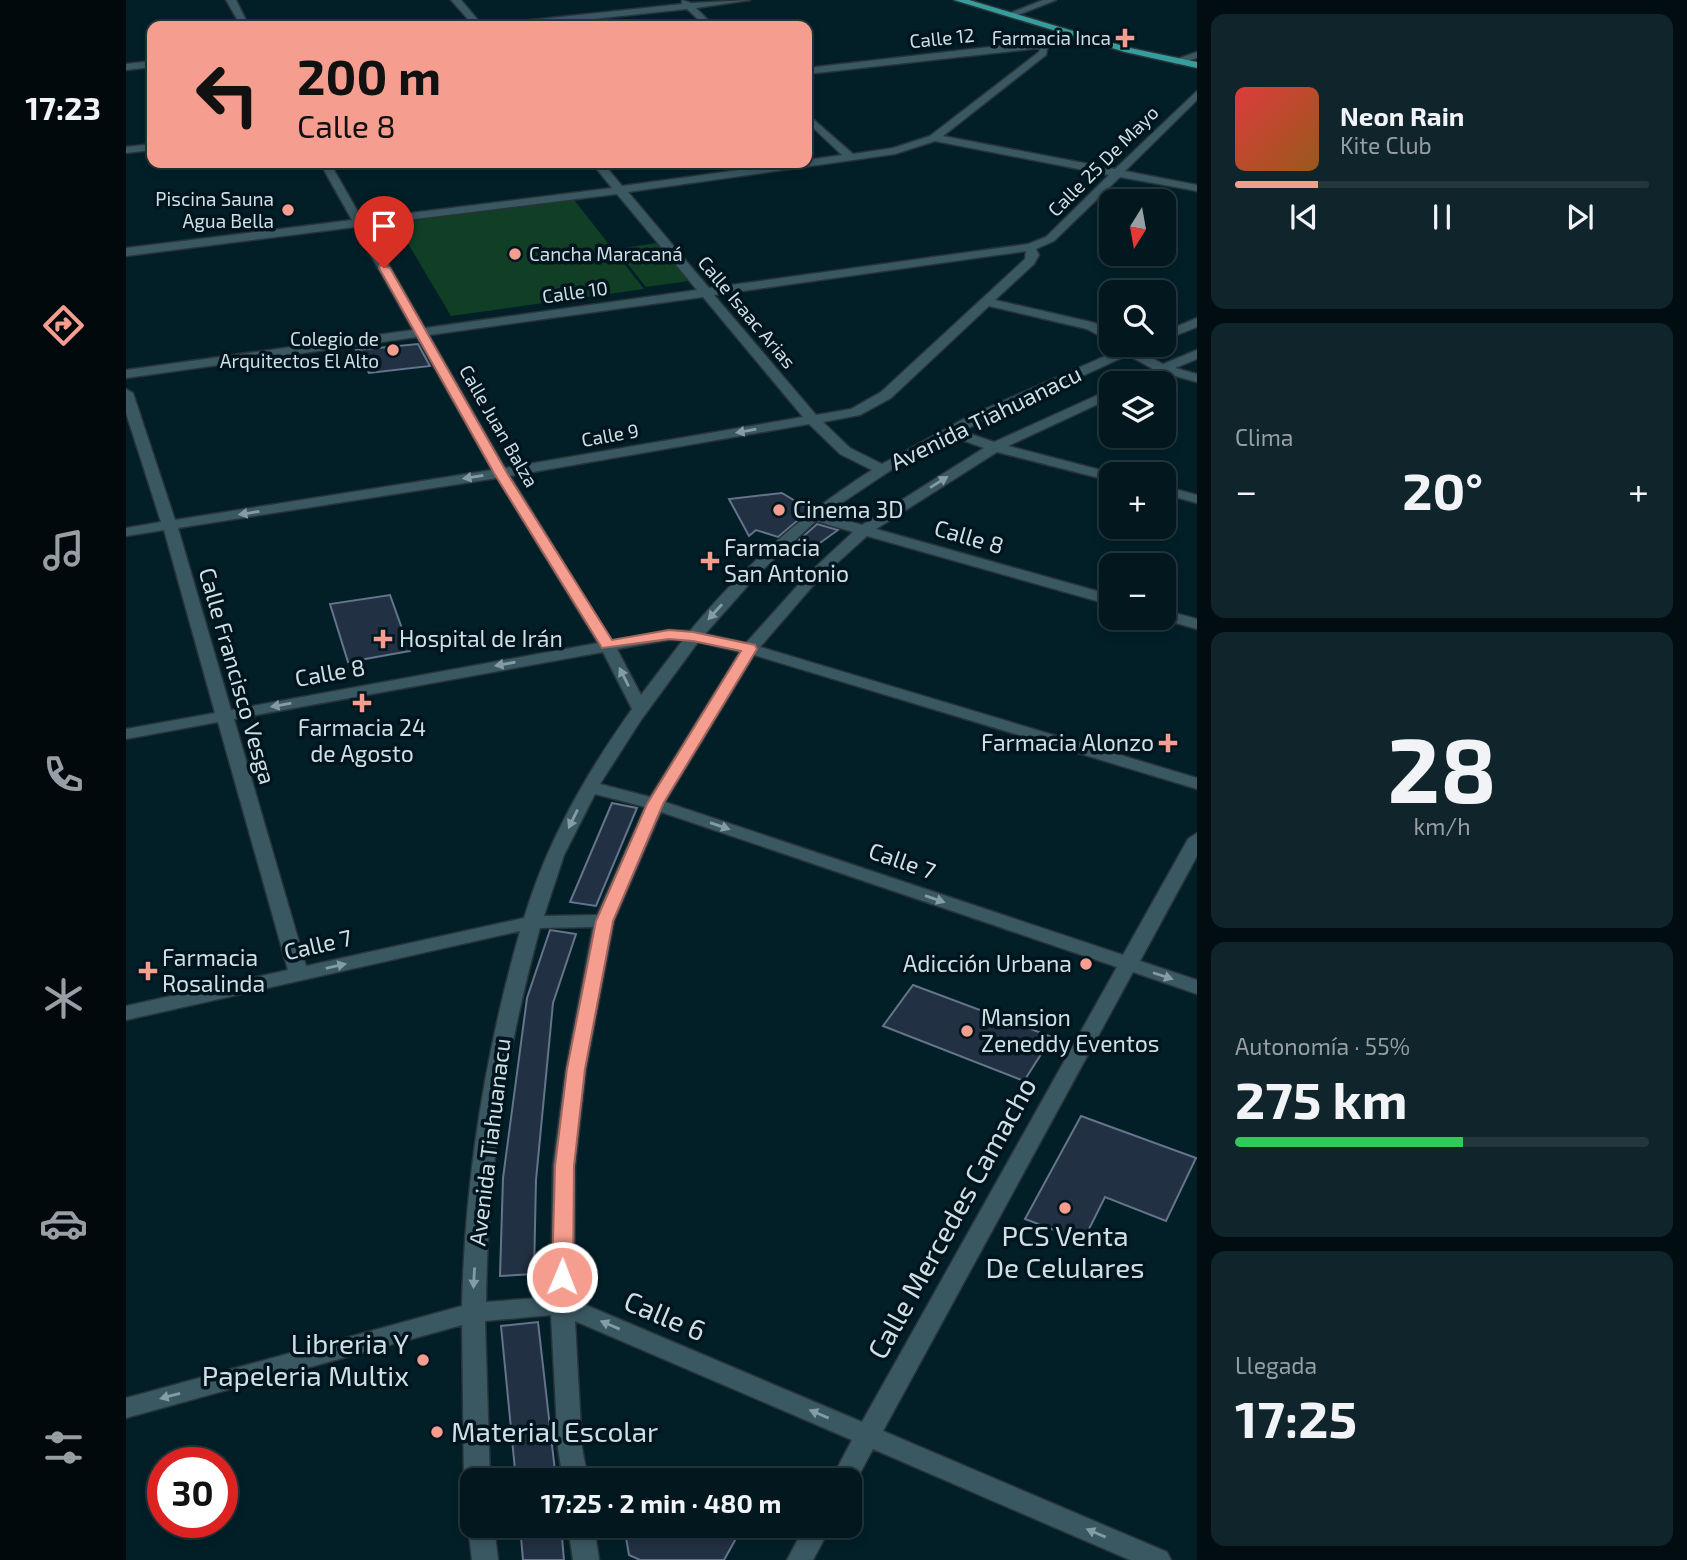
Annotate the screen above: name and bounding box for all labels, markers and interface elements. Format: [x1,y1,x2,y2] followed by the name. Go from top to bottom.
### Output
[908,23,976,52] street label: Calle 12
[992,26,1111,49] place label: Farmacia Inca
[1117,30,1133,46] marker: Farmacia Inca
[297,46,441,105] text: 200 m
[182,49,273,140] icon: left
[25,88,101,126] text: 17:23
[1340,100,1464,131] text: Neon Rain
[1043,101,1163,221] street label: Calle 25 De Mayo
[297,106,396,144] text: Calle 8
[1340,131,1432,159] text: Kite Club
[155,187,274,232] place label: Piscina Sauna Agua Bella
[1099,189,1176,266] north arrow
[1099,189,1176,630] map controls
[354,196,414,268] pin
[1285,198,1323,236] icon: previous
[1423,198,1461,236] icon: pause
[1561,198,1599,236] icon: next
[280,202,296,218] marker: Piscina Sauna Agua Bella
[365,207,403,245] icon: arrive
[529,242,683,265] place label: Cancha Maracaná
[507,246,523,262] marker: Cancha Maracaná
[694,251,801,373] street label: Calle Isaac Arias
[541,276,609,307] street label: Calle 10
[1099,280,1176,357] button: search
[39,301,88,350] icon: directions
[220,327,379,372] place label: Colegio de Arquitectos El Alto
[385,342,401,358] marker: Colegio de Arquitectos El Alto
[886,359,1086,475] street label: Avenida Tiahuanacu
[455,360,544,491] street label: Calle Juan Balza
[1099,371,1176,448] button: layers
[579,418,640,451] street label: Calle 9
[1235,423,1293,451] text: Clima
[735,426,757,437] one-way arrow
[1402,458,1483,520] text: 20°
[1099,462,1176,539] button: +
[1235,467,1257,513] text: −
[1628,467,1649,513] text: +
[462,472,484,483] one-way arrow
[929,476,948,489] one-way arrow
[793,495,904,523] place label: Cinema 3D
[771,502,787,518] marker: Cinema 3D
[237,508,259,519] one-way arrow
[931,513,1007,559] street label: Calle 8
[39,526,88,575] icon: music
[724,533,849,587] place label: Farmacia San Antonio
[702,553,718,569] marker: Farmacia San Antonio
[1099,553,1176,630] button: −
[194,564,282,787] street label: Calle Francisco Vesga
[707,603,723,621] one-way arrow
[399,624,563,652] place label: Hospital de Irán
[373,629,393,649] marker: Hospital de Irán
[293,652,367,692] street label: Calle 8
[494,659,516,670] one-way arrow
[618,667,629,687] one-way arrow
[354,695,370,711] marker: Farmacia 24 de Agosto
[270,700,292,711] one-way arrow
[1387,712,1497,821] text: 28
[298,713,426,767] place label: Farmacia 24 de Agosto
[981,728,1154,756] place label: Farmacia Alonzo
[1160,735,1176,751] marker: Farmacia Alonzo
[39,750,88,799] icon: phone
[567,809,579,829] one-way arrow
[1413,812,1471,840] text: km/h
[709,821,730,831] one-way arrow
[865,836,940,885] street label: Calle 7
[925,894,946,905] one-way arrow
[281,923,355,965] street label: Calle 7
[162,943,265,997] place label: Farmacia Rosalinda
[903,949,1072,977] place label: Adicción Urbana
[1078,956,1094,972] marker: Adicción Urbana
[325,960,347,971] one-way arrow
[140,963,156,979] marker: Farmacia Rosalinda
[1153,971,1174,982] one-way arrow
[39,974,88,1023] icon: climate
[981,1003,1159,1057] place label: Mansion Zeneddy Eventos
[959,1023,975,1039] marker: Mansion Zeneddy Eventos
[1235,1032,1410,1060] text: Autonomía · 55%
[462,1037,516,1247] street label: Avenida Tiahuanacu
[1235,1067,1407,1129] text: 275 km
[859,1071,1043,1364] street label: Calle Mercedes Camacho
[39,1199,88,1248] icon: car
[1057,1200,1073,1216] marker: PCS Venta De Celulares
[986,1218,1144,1284] place label: PCS Venta De Celulares
[525,1240,599,1314] position arrow
[468,1267,479,1289] one-way arrow
[620,1283,711,1347] street label: Calle 6
[599,1319,620,1330] one-way arrow
[202,1326,409,1392] place label: Libreria Y Papeleria Multix
[1235,1351,1317,1379] text: Llegada
[415,1352,431,1368] marker: Libreria Y Papeleria Multix
[1235,1386,1357,1448] text: 17:25
[159,1391,181,1402] one-way arrow
[808,1408,829,1419] one-way arrow
[451,1414,658,1448] place label: Material Escolar
[39,1423,88,1472] icon: filters
[429,1424,445,1440] marker: Material Escolar
[147,1447,238,1538] speed limit sign: 30
[541,1487,781,1518] text: 17:25 · 2 min · 480 m
[1085,1527,1106,1538] one-way arrow

